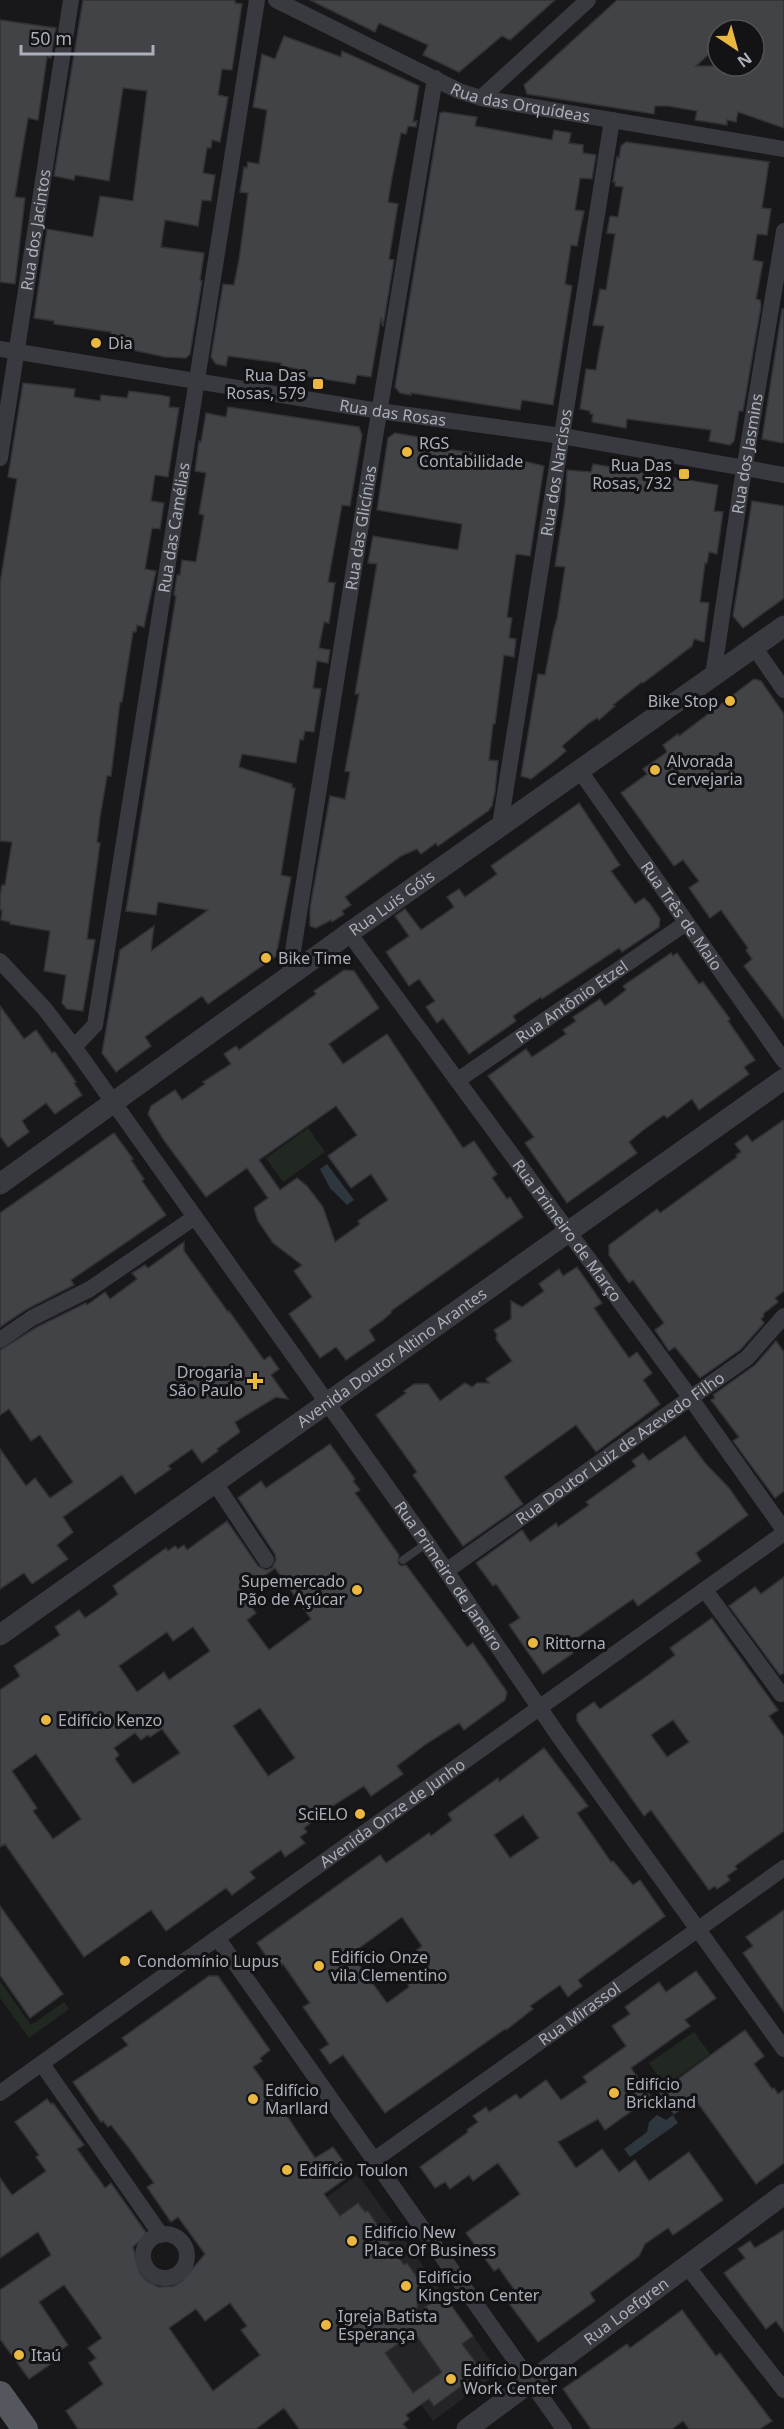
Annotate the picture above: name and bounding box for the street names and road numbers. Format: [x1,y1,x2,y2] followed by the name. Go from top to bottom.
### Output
[447,77,592,127] street label: Rua das Orquídeas
[15,167,56,292] street label: Rua dos Jacintos
[726,392,768,515] street label: Rua dos Jasmins
[338,394,448,431] street label: Rua das Rosas
[535,407,577,538] street label: Rua dos Narcisos
[152,461,195,594] street label: Rua das Camélias
[340,464,381,592] street label: Rua das Glicínias
[636,857,728,975] street label: Rua Três de Maio
[344,865,439,941] street label: Rua Luis Góis
[511,955,632,1048] street label: Rua Antônio Etzel
[508,1155,627,1306] street label: Rua Primeiro de Março
[292,1282,491,1432] street label: Avenida Doutor Altino Arantes
[511,1366,729,1529] street label: Rua Doutor Luiz de Azevedo Filho
[390,1497,508,1655] street label: Rua Primeiro de Janeiro
[315,1753,470,1872] street label: Avenida Onze de Junho
[534,1977,625,2051] street label: Rua Mirassol
[579,2272,673,2350] street label: Rua Loefgren

